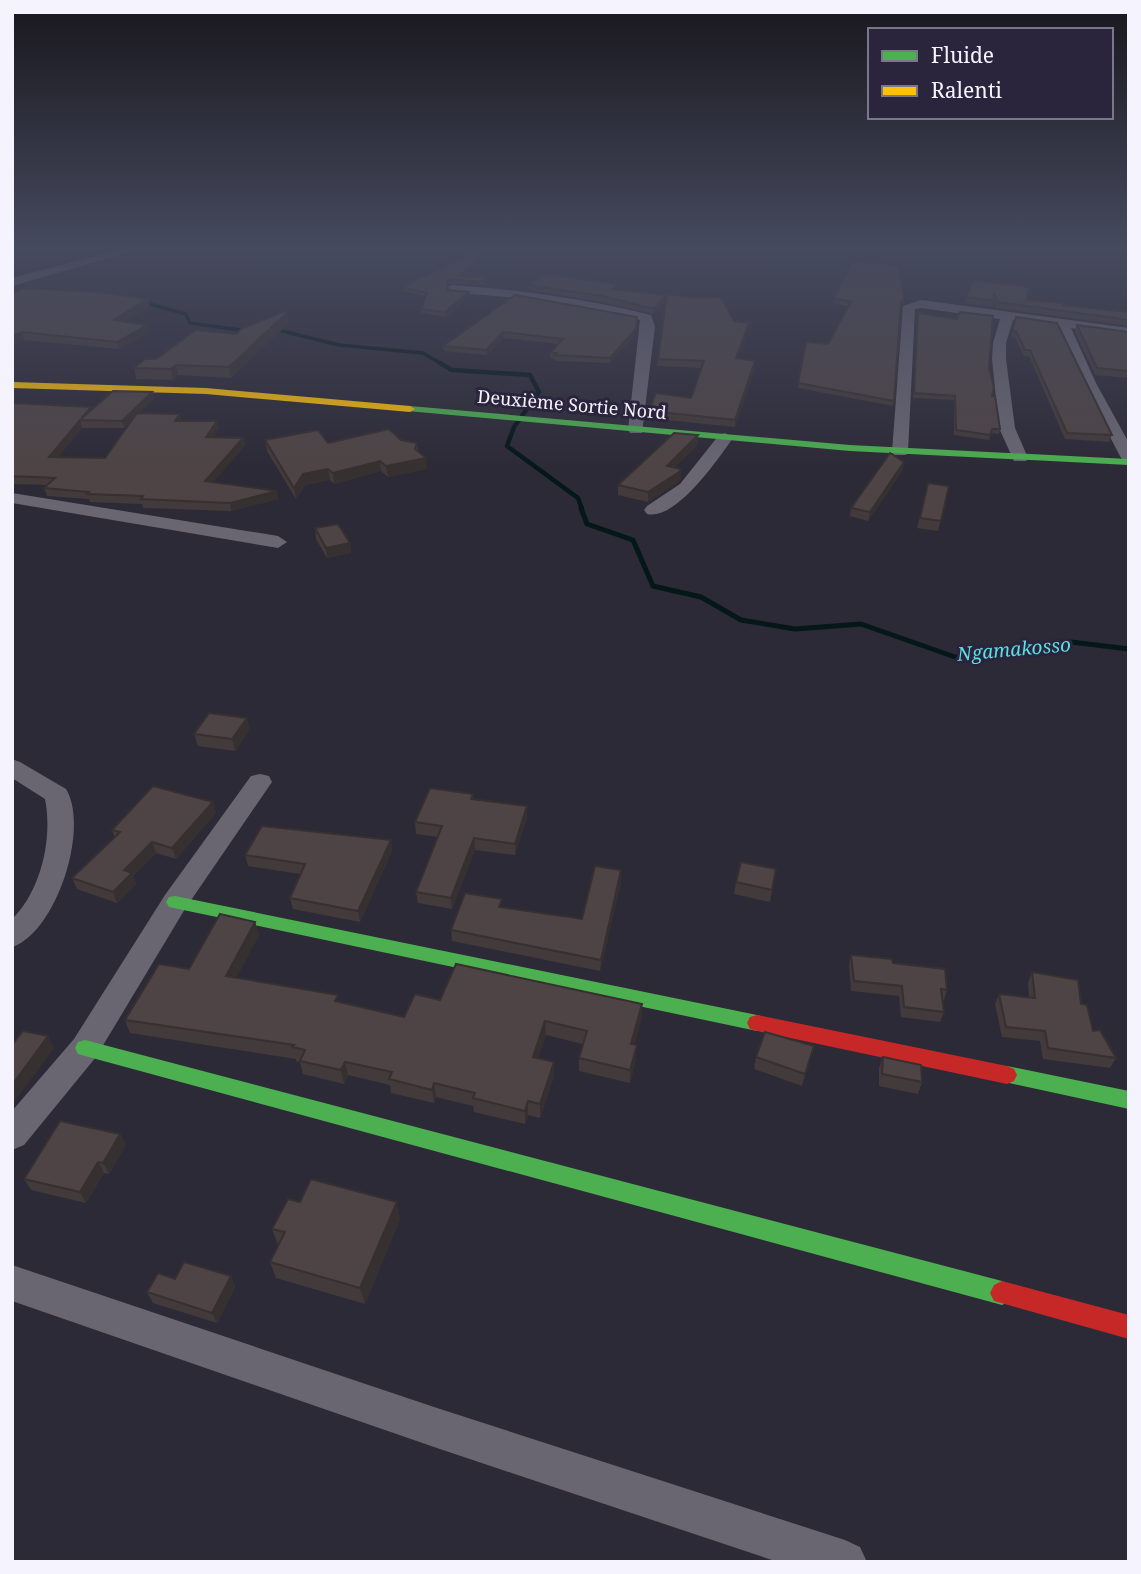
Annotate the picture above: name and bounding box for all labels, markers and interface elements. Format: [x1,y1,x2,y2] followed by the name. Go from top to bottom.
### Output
[868,28,1113,119] legend
[931,41,994,69] text: Fluide
[931,76,1002,104] text: Ralenti
[476,384,668,424] street label: Deuxième Sortie Nord
[955,631,1072,667] water label: Ngamakosso

